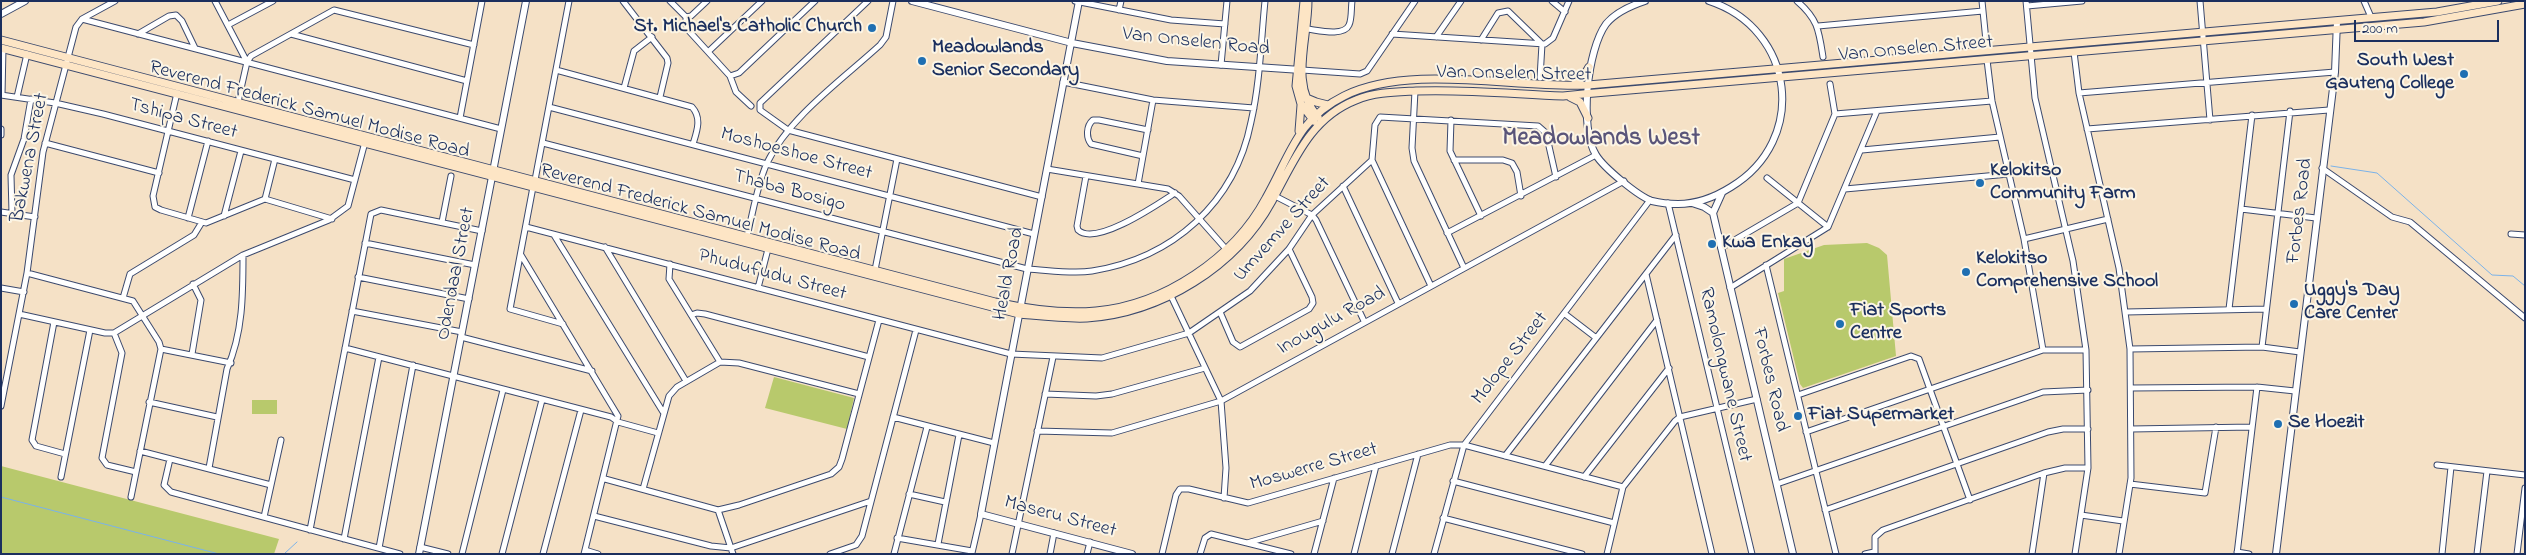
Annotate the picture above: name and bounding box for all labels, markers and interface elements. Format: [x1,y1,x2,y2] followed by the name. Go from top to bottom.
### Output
[2356,10,2501,42] scale bar
[634,16,862,40] place label: St. Michael's Catholic Church
[2362,18,2398,40] text: 200 m
[866,22,878,34] marker: St. Michael's Catholic Church
[1121,23,1271,63] street label: Van Onselen Road
[1838,31,1994,69] street label: Van Onselen Street
[932,37,1079,84] place label: Meadowlands Senior Secondary
[2325,50,2454,97] place label: South West Gauteng College
[916,55,928,67] marker: Meadowlands Senior Secondary
[146,57,472,165] street label: Reverend Frederick Samuel Modise Road
[1436,62,1592,88] street label: Van Onselen Street
[2458,68,2470,80] marker: South West Gauteng College
[7,91,55,225] street label: Bakwena Street
[126,94,240,146] street label: Tshipa Street
[718,123,874,187] street label: Moshoeshoe Street
[1502,125,1700,155] district label: Meadowlands West
[2283,157,2319,265] street label: Forbes Road
[537,160,863,268] street label: Reverend Frederick Samuel Modise Road
[1990,160,2136,207] place label: Kelokitso Community Farm
[730,166,848,218] street label: Thaba Bosigo
[1229,172,1337,288] street label: Umvemve Street
[1974,177,1986,189] marker: Kelokitso Community Farm
[432,206,482,342] street label: Odendaal Street
[989,225,1031,323] street label: Heald Road
[1722,232,1813,256] place label: Kwa Enkay
[1706,238,1718,250] marker: Kwa Enkay
[695,245,849,307] street label: Phudufudu Street
[1976,248,2158,295] place label: Kelokitso Comprehensive School
[1960,266,1972,278] marker: Kelokitso Comprehensive School
[2304,280,2400,327] place label: Uggy's Day Care Center
[1274,282,1390,362] street label: Inougulu Road
[1692,286,1756,464] street label: Ramolongwane Street
[2288,298,2300,310] marker: Uggy's Day Care Center
[1850,300,1946,347] place label: Fiat Sports Centre
[1467,308,1555,410] street label: Molope Street
[1834,318,1846,330] marker: Fiat Sports Centre
[1745,326,1793,434] street label: Forbes Road
[1808,404,1954,428] place label: Fiat Supermarket
[1792,410,1804,422] marker: Fiat Supermarket
[2288,412,2364,436] place label: Se Hoezit
[2272,418,2284,430] marker: Se Hoezit
[1247,438,1381,498] street label: Moswerre Street
[1001,492,1119,544] street label: Maseru Street

